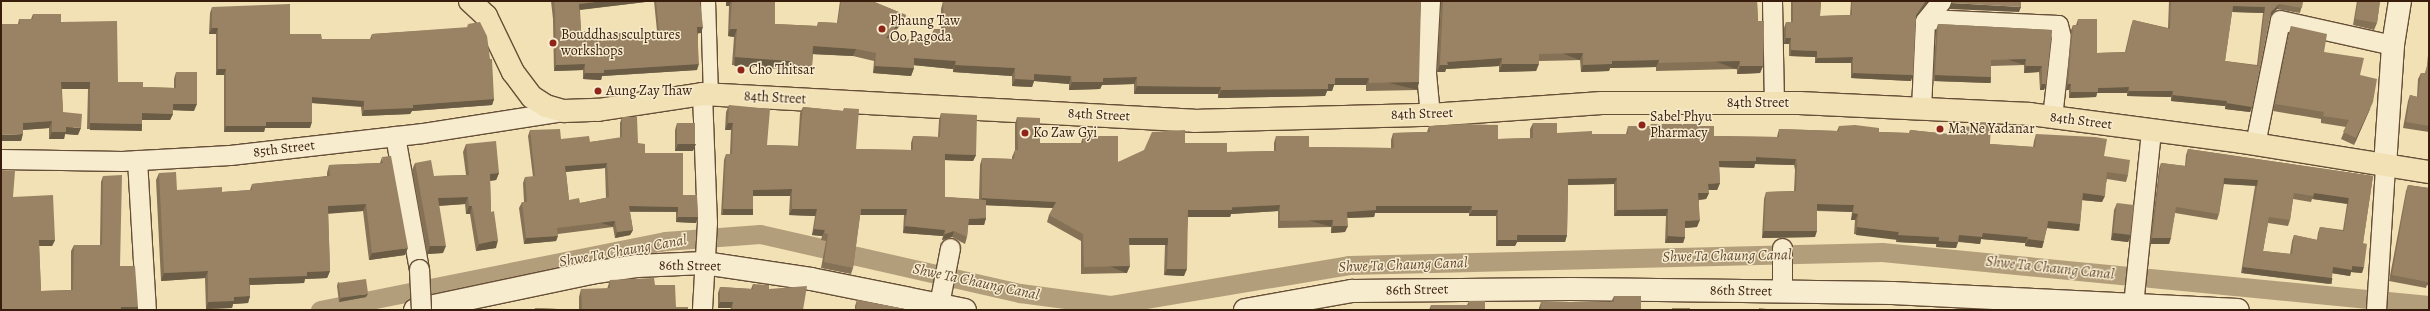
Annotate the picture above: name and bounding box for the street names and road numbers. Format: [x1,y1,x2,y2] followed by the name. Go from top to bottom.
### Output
[743,88,807,108] street label: 84th Street
[1727,95,1789,111] street label: 84th Street
[1067,105,1131,125] street label: 84th Street
[1391,105,1453,123] street label: 84th Street
[2049,109,2113,133] street label: 84th Street
[252,137,316,161] street label: 85th Street
[659,257,721,275] street label: 86th Street
[1386,281,1448,299] street label: 86th Street
[1710,282,1772,300] street label: 86th Street

